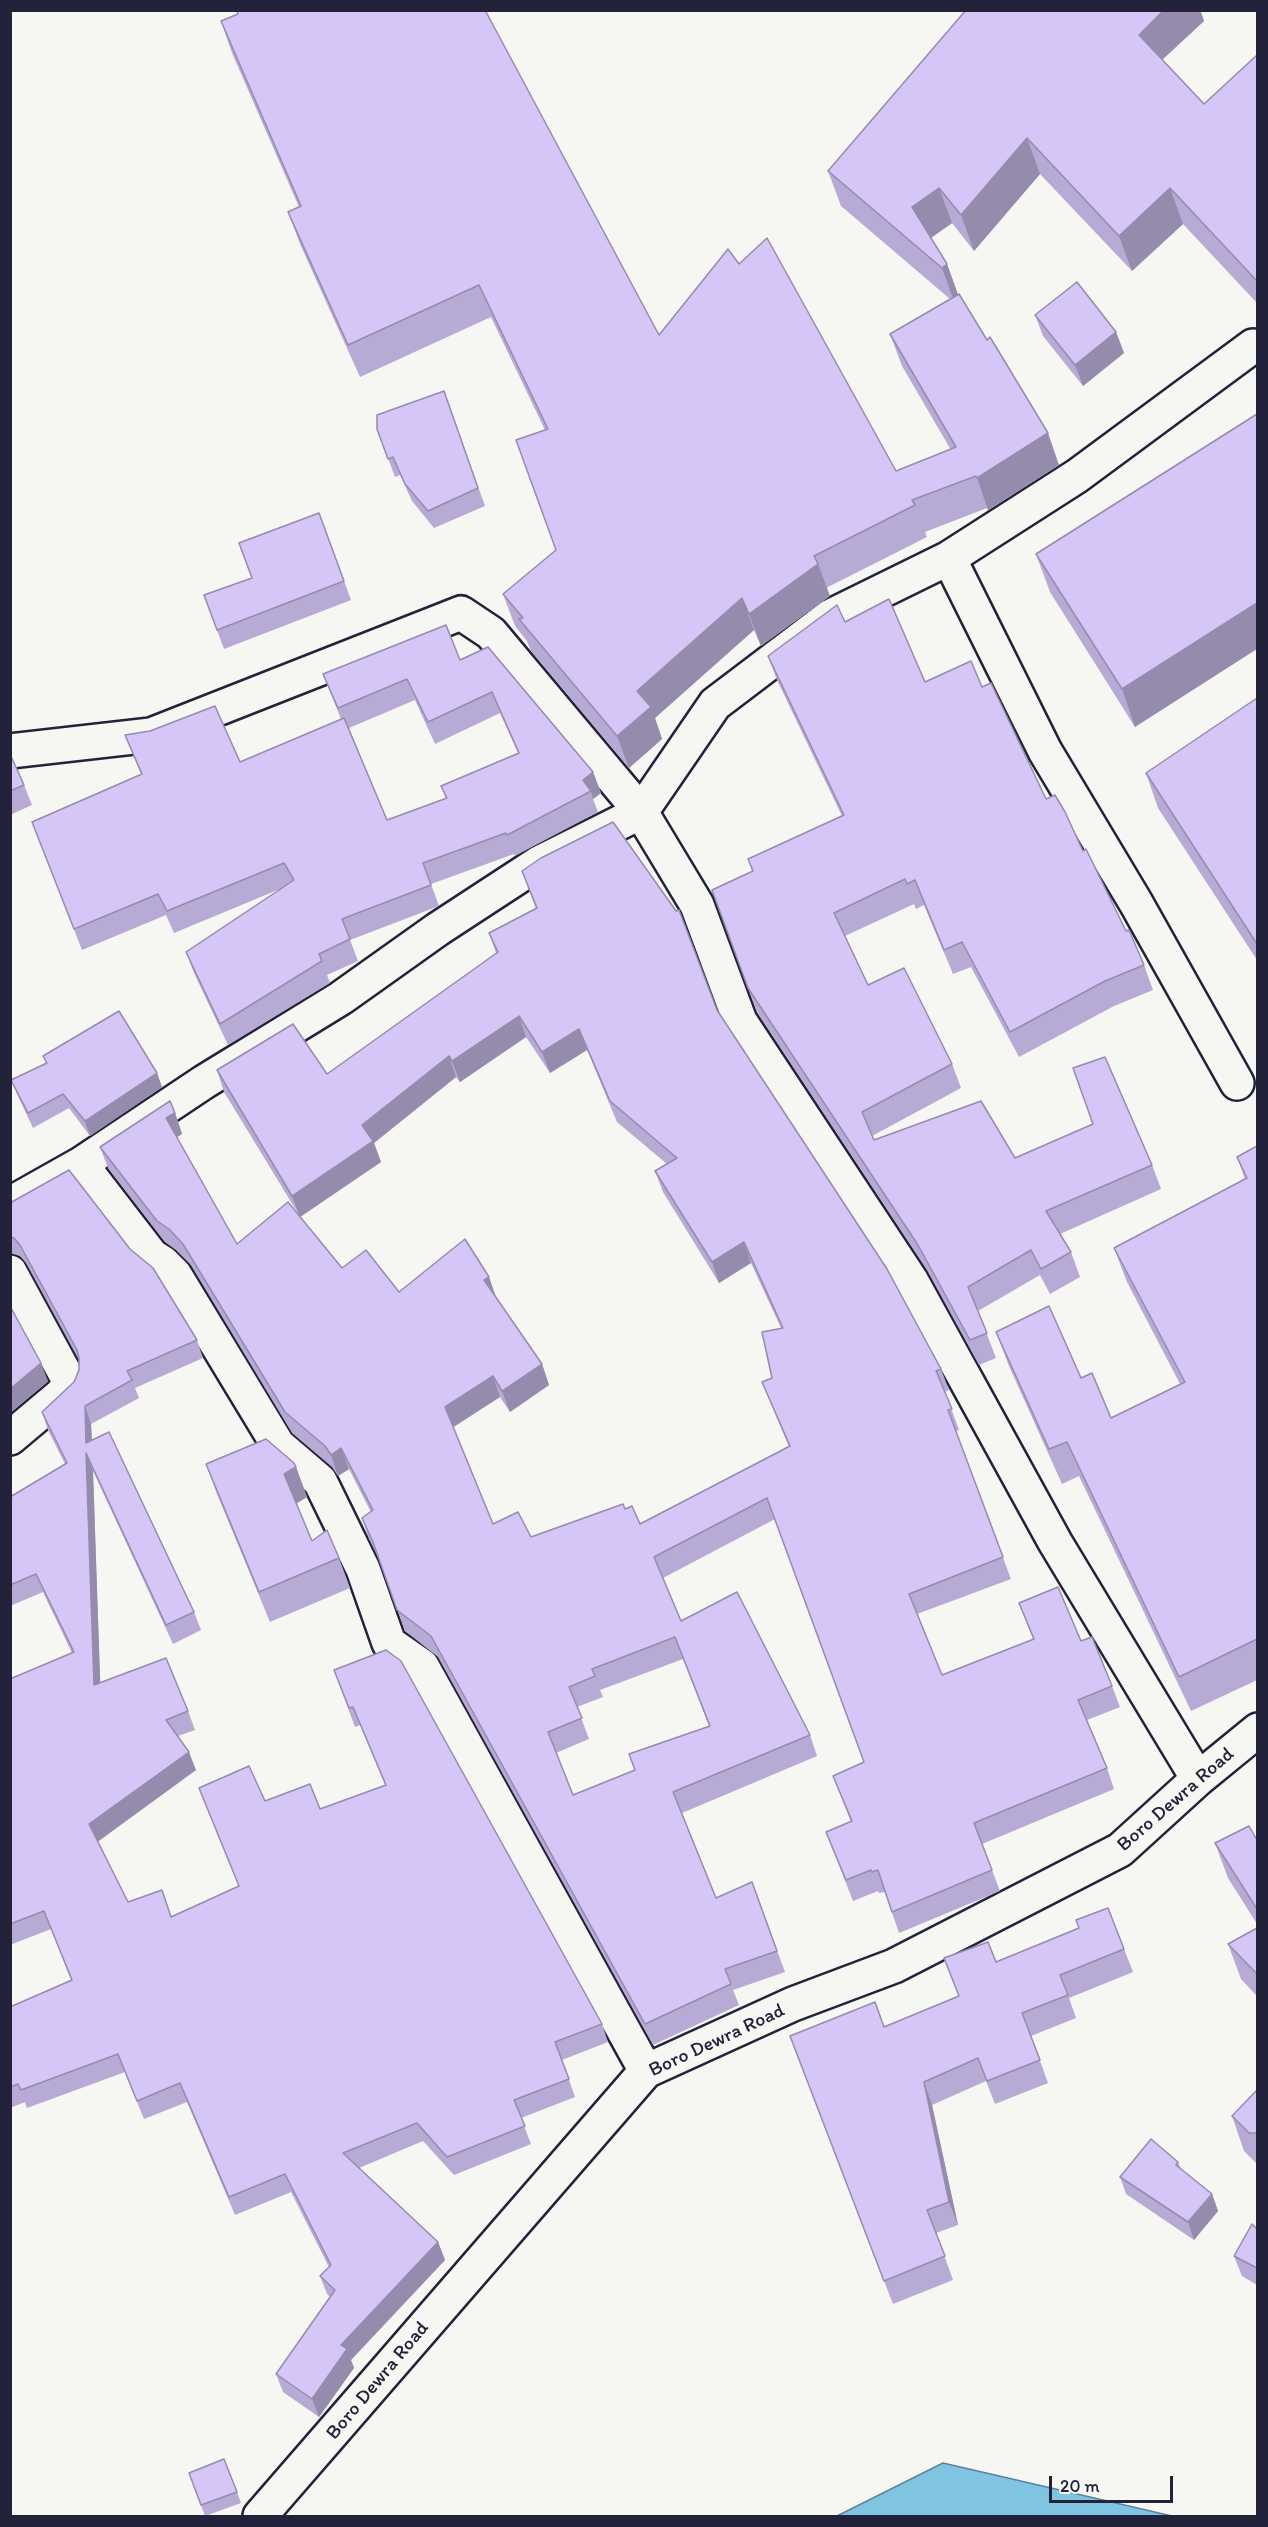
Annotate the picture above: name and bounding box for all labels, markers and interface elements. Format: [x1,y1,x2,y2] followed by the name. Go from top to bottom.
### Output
[1113,1743,1239,1857] street label: Boro Dewra Road
[645,1999,789,2083] street label: Boro Dewra Road
[322,2317,434,2445] street label: Boro Dewra Road
[1052,2464,1176,2502] scale bar
[1060,2475,1100,2497] text: 20 m

